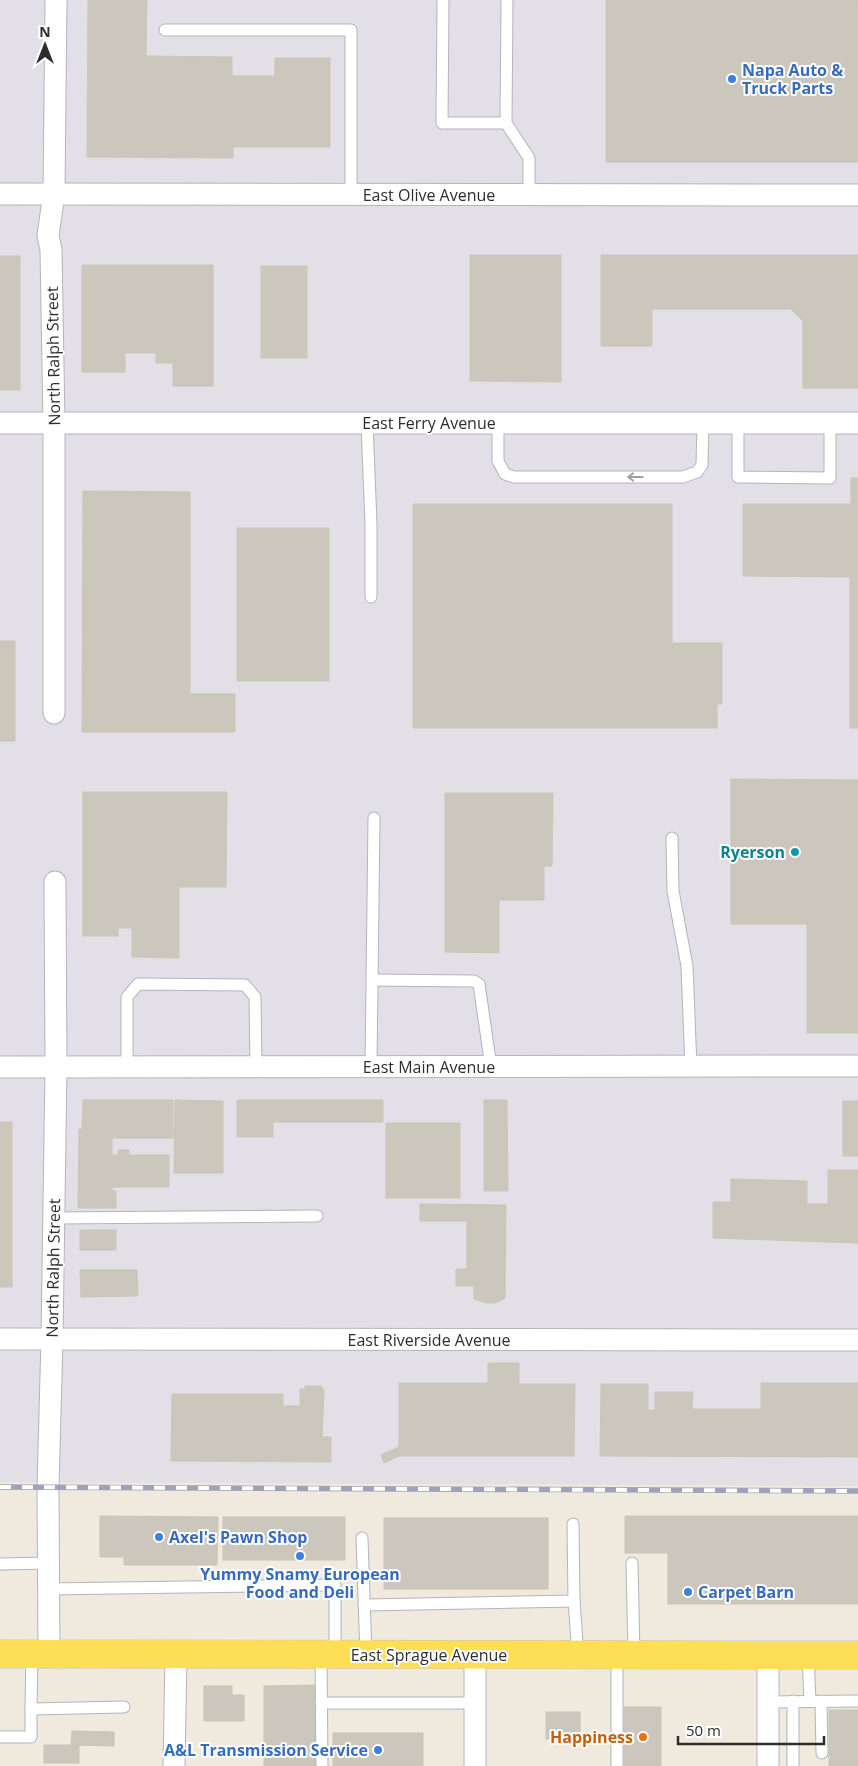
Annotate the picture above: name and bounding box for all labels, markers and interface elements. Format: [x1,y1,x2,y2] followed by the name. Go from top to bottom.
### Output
[20,20,70,70] north arrow
[39,22,51,41] text: N
[742,59,843,99] place label: Napa Auto & Truck Parts
[726,73,738,85] marker: Napa Auto & Truck Parts
[363,184,495,206] street label: East Olive Avenue
[41,286,65,426] street label: North Ralph Street
[362,412,496,434] street label: East Ferry Avenue
[627,472,643,482] one-way arrow
[720,841,785,863] place label: Ryerson
[789,846,801,858] marker: Ryerson
[363,1056,495,1078] street label: East Main Avenue
[41,1198,65,1338] street label: North Ralph Street
[348,1329,511,1351] street label: East Riverside Avenue
[169,1526,307,1548] place label: Axel's Pawn Shop
[153,1531,165,1543] marker: Axel's Pawn Shop
[294,1550,306,1562] marker: Yummy Snamy European Food and Deli
[200,1563,400,1603] place label: Yummy Snamy European Food and Deli
[698,1581,794,1603] place label: Carpet Barn
[682,1586,694,1598] marker: Carpet Barn
[351,1644,507,1666] street label: East Sprague Avenue
[678,1714,824,1746] scale bar
[686,1720,721,1740] text: 50 m
[550,1726,633,1748] place label: Happiness
[637,1731,649,1743] marker: Happiness
[164,1739,368,1761] place label: A&L Transmission Service
[372,1744,384,1756] marker: A&L Transmission Service

